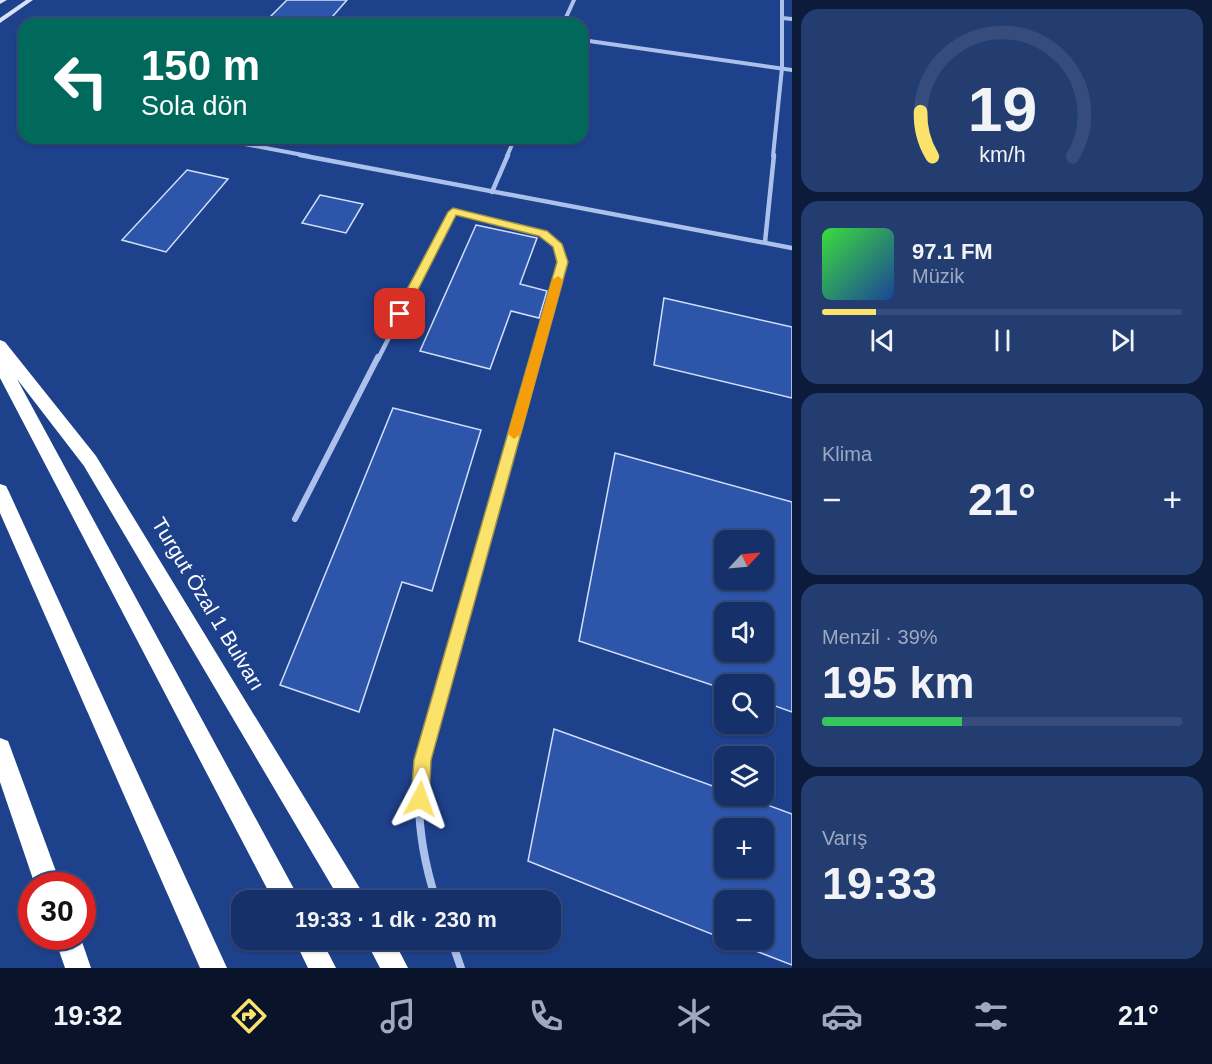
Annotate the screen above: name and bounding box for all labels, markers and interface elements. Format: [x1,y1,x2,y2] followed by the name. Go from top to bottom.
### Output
[42,42,120,120] icon: left
[141,42,260,89] text: 150 m
[967,76,1037,145] text: 19
[141,91,248,121] text: Sola dön
[979,144,1025,168] text: km/h
[912,239,993,264] text: 97.1 FM
[912,265,964,287] text: Müzik
[374,288,425,339] pin
[383,297,416,330] icon: arrive
[866,324,899,357] icon: previous
[986,324,1019,357] icon: pause
[1106,324,1139,357] icon: next
[822,443,872,465] text: Klima
[968,474,1036,525] text: 21°
[822,481,841,518] text: −
[1163,481,1182,518] text: +
[148,513,269,694] street label: Turgut Özal 1 Bulvarı
[714,530,774,590] north arrow
[714,530,774,950] map controls
[714,602,774,662] button: sound
[822,626,938,648] text: Menzil · 39%
[822,657,975,708] text: 195 km
[714,674,774,734] button: search
[714,746,774,806] button: layers
[388,767,452,831] position arrow
[714,818,774,878] button: +
[822,827,867,849] text: Varış
[822,858,937,909] text: 19:33
[18,872,96,950] speed limit sign: 30
[714,890,774,950] button: −
[295,907,497,932] text: 19:33 · 1 dk · 230 m
[228,995,270,1037] icon: directions
[377,995,419,1037] icon: music
[525,995,567,1037] icon: phone
[673,995,715,1037] icon: climate
[821,995,863,1037] icon: car
[970,995,1012,1037] icon: filters
[53,1001,122,1031] text: 19:32
[1118,1001,1159,1031] text: 21°

